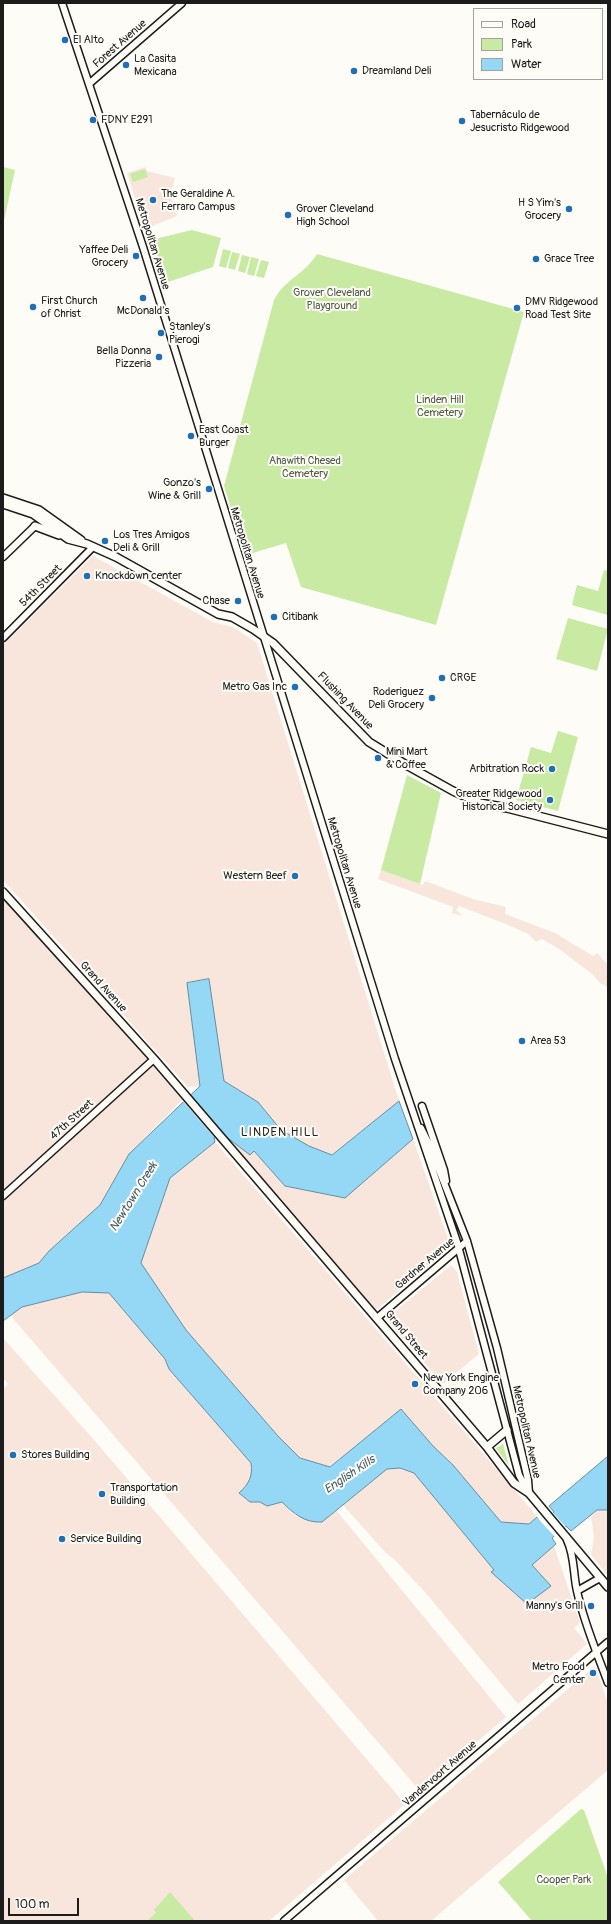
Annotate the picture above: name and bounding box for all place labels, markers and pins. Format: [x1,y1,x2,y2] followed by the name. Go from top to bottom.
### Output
[73,33,104,47] place label: El Alto
[60,35,70,45] marker: El Alto
[134,52,177,78] place label: La Casita Mexicana
[121,60,131,70] marker: La Casita Mexicana
[362,64,431,78] place label: Dreamland Deli
[349,66,359,76] marker: Dreamland Deli
[470,108,569,134] place label: Tabernáculo de Jesucristo Ridgewood
[101,113,153,127] place label: FDNY E291
[88,115,98,125] marker: FDNY E291
[457,116,467,126] marker: Tabernáculo de Jesucristo Ridgewood
[161,187,235,213] place label: The Geraldine A. Ferraro Campus
[148,195,158,205] marker: The Geraldine A. Ferraro Campus
[518,196,561,222] place label: H S Yim's Grocery
[296,202,374,228] place label: Grover Cleveland High School
[564,204,574,214] marker: H S Yim's Grocery
[283,210,293,220] marker: Grover Cleveland High School
[80,243,128,269] place label: Yaffee Deli Grocery
[131,251,141,261] marker: Yaffee Deli Grocery
[544,252,594,266] place label: Grace Tree
[531,254,541,264] marker: Grace Tree
[138,293,148,303] marker: McDonald's
[41,294,97,320] place label: First Church of Christ
[525,295,598,321] place label: DMV Ridgewood Road Test Site
[28,302,38,312] marker: First Church of Christ
[512,303,522,313] marker: DMV Ridgewood Road Test Site
[117,304,169,318] place label: McDonald's
[169,320,210,346] place label: Stanley's Pierogi
[156,328,166,338] marker: Stanley's Pierogi
[96,344,151,370] place label: Bella Donna Pizzeria
[154,352,164,362] marker: Bella Donna Pizzeria
[199,423,249,449] place label: East Coast Burger
[186,431,196,441] marker: East Coast Burger
[148,476,201,502] place label: Gonzo's Wine & Grill
[204,484,214,494] marker: Gonzo's Wine & Grill
[113,528,190,554] place label: Los Tres Amigos Deli & Grill
[100,536,110,546] marker: Los Tres Amigos Deli & Grill
[95,569,182,583] place label: Knockdown center
[82,571,92,581] marker: Knockdown center
[203,594,230,608] place label: Chase
[233,596,243,606] marker: Chase
[282,610,318,624] place label: Citibank
[269,612,279,622] marker: Citibank
[450,671,476,685] place label: CRGE
[437,673,447,683] marker: CRGE
[223,680,287,694] place label: Metro Gas Inc
[290,682,300,692] marker: Metro Gas Inc
[368,685,424,711] place label: Roderiguez Deli Grocery
[427,693,437,703] marker: Roderiguez Deli Grocery
[386,745,428,771] place label: Mini Mart & Coffee
[373,753,383,763] marker: Mini Mart & Coffee
[469,762,544,776] place label: Arbitration Rock
[547,764,557,774] marker: Arbitration Rock
[455,787,542,813] place label: Greater Ridgewood Historical Society
[545,795,555,805] marker: Greater Ridgewood Historical Society
[223,869,287,883] place label: Western Beef
[290,871,300,881] marker: Western Beef
[530,1034,566,1048] place label: Area 53
[517,1036,527,1046] marker: Area 53
[423,1371,499,1397] place label: New York Engine Company 206
[410,1379,420,1389] marker: New York Engine Company 206
[21,1448,90,1462] place label: Stores Building
[8,1450,18,1460] marker: Stores Building
[110,1481,178,1507] place label: Transportation Building
[97,1489,107,1499] marker: Transportation Building
[70,1532,141,1546] place label: Service Building
[57,1534,67,1544] marker: Service Building
[526,1599,583,1613] place label: Manny's Grill
[586,1601,596,1611] marker: Manny's Grill
[532,1660,585,1686] place label: Metro Food Center
[588,1668,598,1678] marker: Metro Food Center

